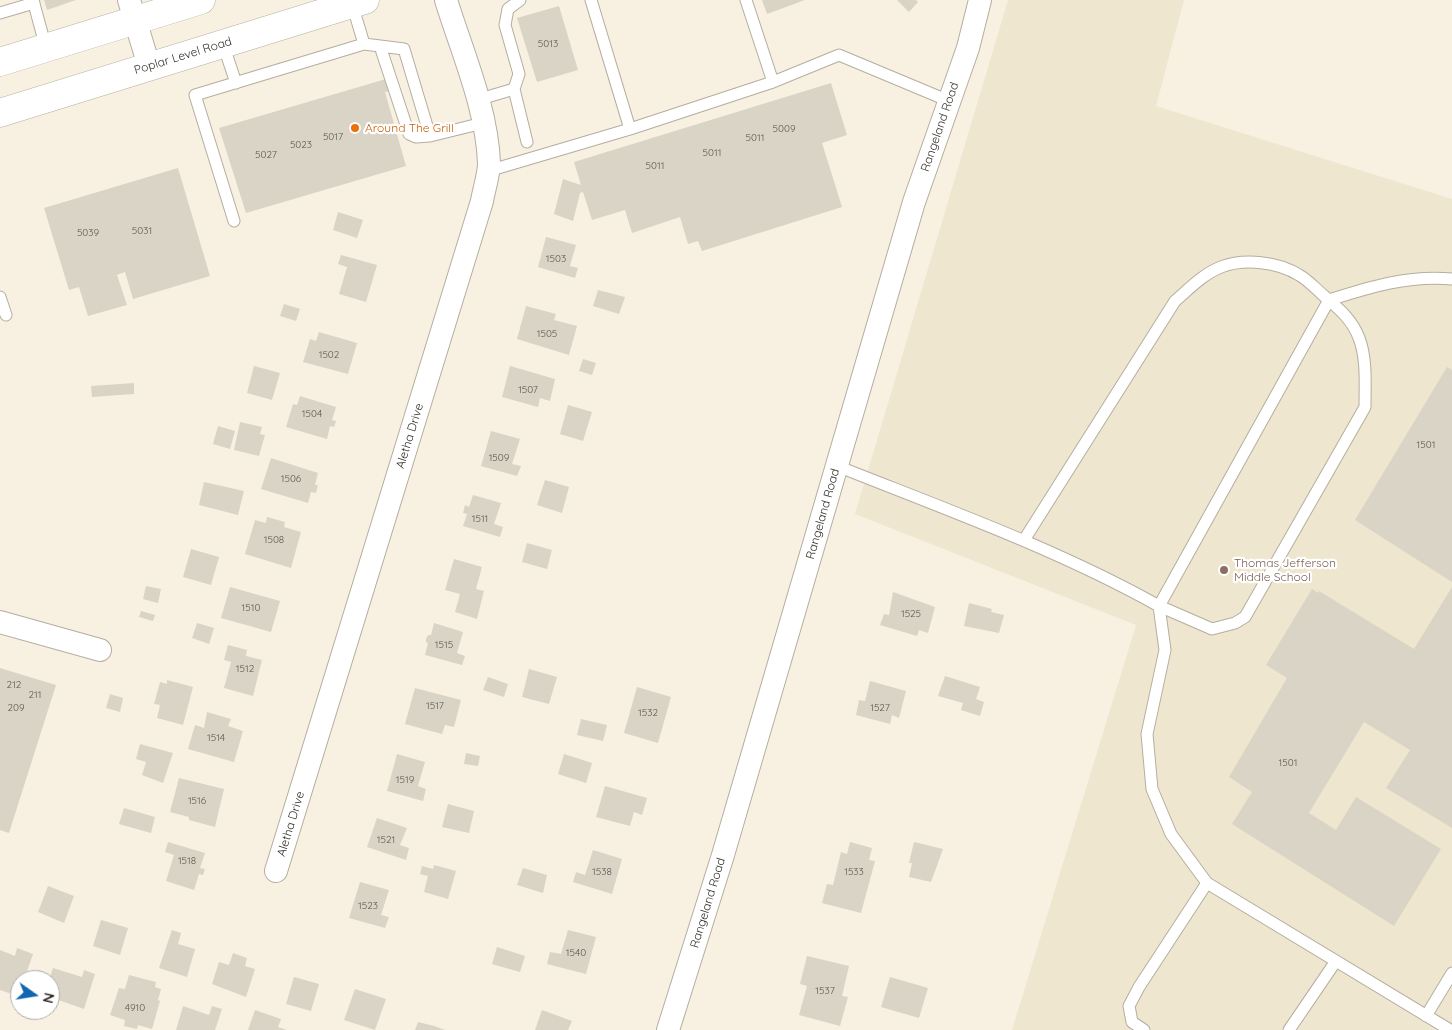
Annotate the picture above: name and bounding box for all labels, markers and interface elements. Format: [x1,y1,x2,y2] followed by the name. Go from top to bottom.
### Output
[132,34,234,78] street label: Poplar Level Road
[538,38,558,50] house number: 5013
[918,80,962,174] street label: Rangeland Road
[365,121,454,135] place label: Around The Grill
[349,122,361,134] marker: Around The Grill
[773,123,795,135] house number: 5009
[323,131,343,143] house number: 5017
[746,132,764,144] house number: 5011
[290,139,312,151] house number: 5023
[703,147,721,159] house number: 5011
[255,149,277,161] house number: 5027
[646,160,664,172] house number: 5011
[132,225,152,237] house number: 5031
[77,227,99,239] house number: 5039
[546,253,566,265] house number: 1503
[537,328,557,340] house number: 1505
[319,349,339,361] house number: 1502
[518,384,538,396] house number: 1507
[393,402,427,470] street label: Aletha Drive
[302,408,322,420] house number: 1504
[1417,439,1435,451] house number: 1501
[489,452,509,464] house number: 1509
[803,467,843,561] street label: Rangeland Road
[281,473,301,485] house number: 1506
[472,513,488,525] house number: 1511
[264,534,284,546] house number: 1508
[1234,556,1336,584] place label: Thomas Jefferson Middle School
[1218,564,1230,576] marker: Thomas Jefferson Middle School
[242,602,260,614] house number: 1510
[901,608,921,620] house number: 1525
[435,639,453,651] house number: 1515
[236,663,254,675] house number: 1512
[7,679,21,691] house number: 212
[29,689,41,701] house number: 211
[426,700,444,712] house number: 1517
[7,702,25,714] house number: 209
[870,702,890,714] house number: 1527
[638,707,658,719] house number: 1532
[207,732,225,744] house number: 1514
[1279,757,1297,769] house number: 1501
[396,774,414,786] house number: 1519
[274,790,308,858] street label: Aletha Drive
[188,795,206,807] house number: 1516
[377,834,395,846] house number: 1521
[178,855,196,867] house number: 1518
[687,856,729,950] street label: Rangeland Road
[592,866,612,878] house number: 1538
[844,866,864,878] house number: 1533
[358,900,378,912] house number: 1523
[566,947,586,959] house number: 1540
[10,970,60,1020] north arrow
[815,985,835,997] house number: 1537
[39,991,59,1005] text: N
[125,1002,145,1014] house number: 4910

